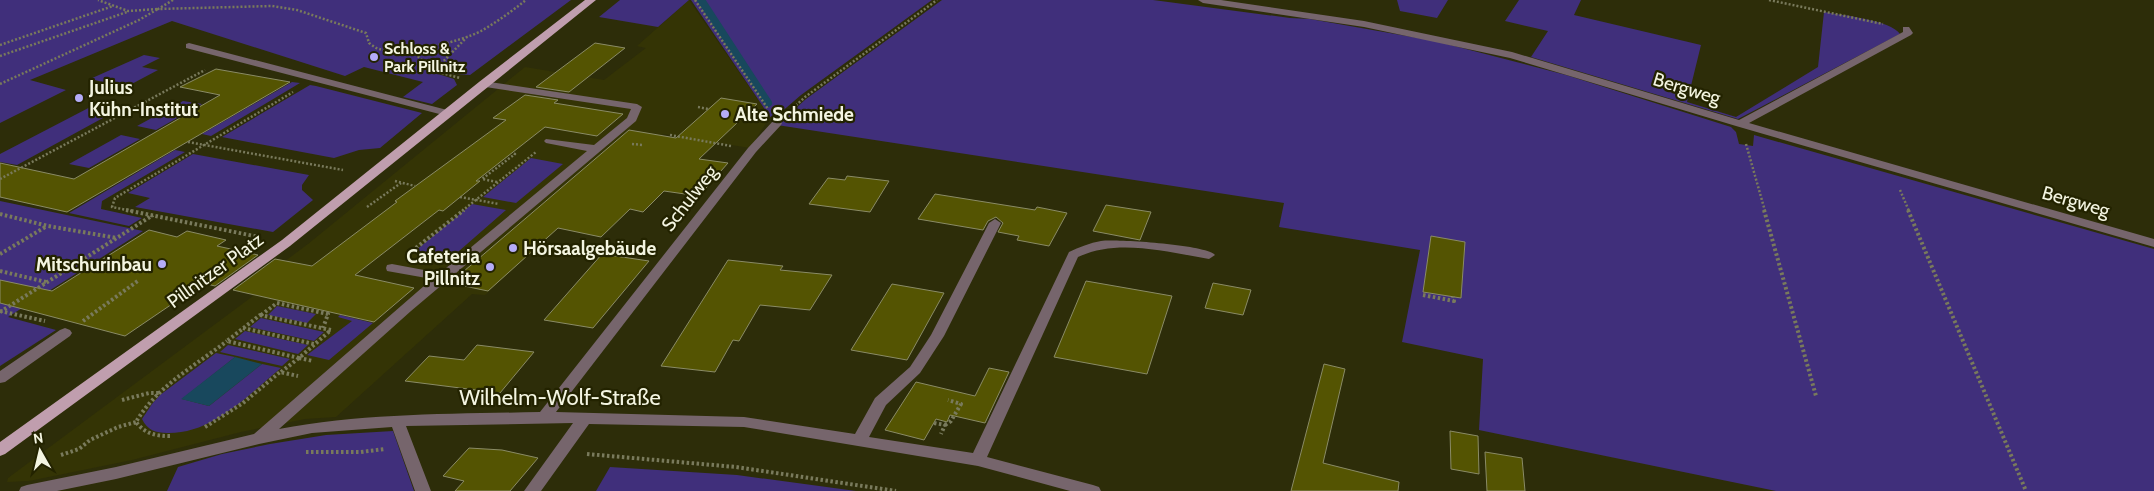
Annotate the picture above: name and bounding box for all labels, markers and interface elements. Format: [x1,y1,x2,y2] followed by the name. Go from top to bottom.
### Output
[384,39,466,76] place label: Schloss & Park Pillnitz
[368,51,380,63] marker: Schloss & Park Pillnitz
[1650,67,1724,110] street label: Bergweg
[88,76,199,121] place label: Julius Kühn-Institut
[73,92,85,104] marker: Julius Kühn-Institut
[735,103,854,126] place label: Alte Schmiede
[719,108,731,120] marker: Alte Schmiede
[657,160,723,236] street label: Schulweg
[2039,181,2113,222] street label: Bergweg
[163,228,268,313] street label: Pillnitzer Platz
[523,237,656,260] place label: Hörsaalgebäude
[507,242,519,254] marker: Hörsaalgebäude
[406,245,481,290] place label: Cafeteria Pillnitz
[36,253,152,276] place label: Mitschurinbau
[156,258,168,270] marker: Mitschurinbau
[484,261,496,273] marker: Cafeteria Pillnitz
[459,384,661,411] street label: Wilhelm-Wolf-Straße
[15,426,65,476] north arrow
[32,429,44,448] text: N

